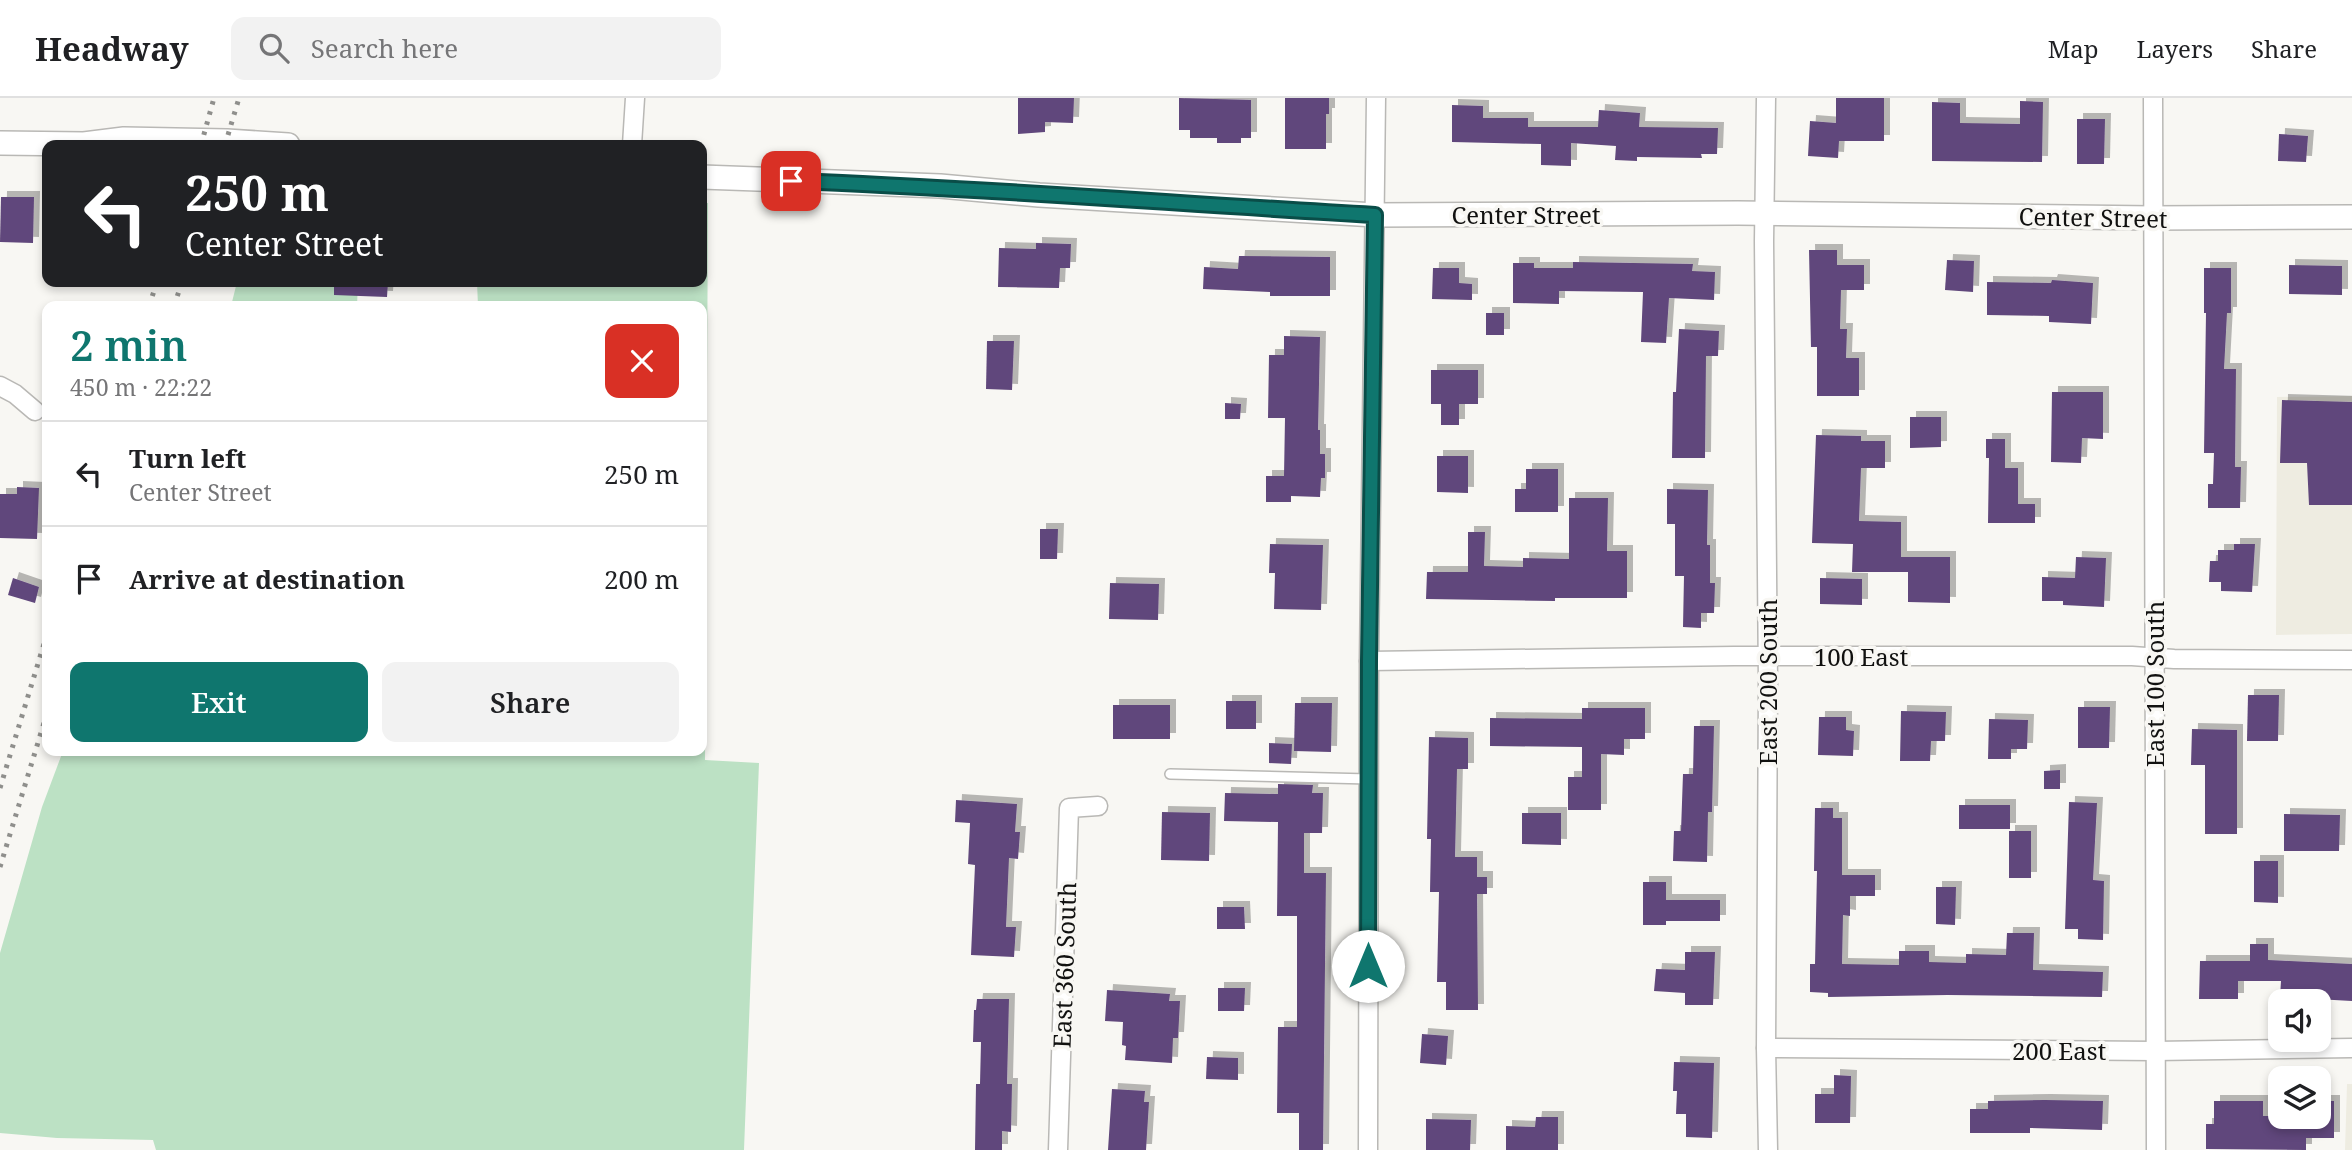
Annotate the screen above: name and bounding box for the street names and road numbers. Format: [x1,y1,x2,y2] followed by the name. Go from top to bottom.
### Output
[1452,198,1600,231] street label: Center Street
[2018,199,2168,235] street label: Center Street
[1751,599,1784,765] street label: East 200 South
[2138,601,2171,767] street label: East 100 South
[1814,640,1908,673] street label: 100 East
[1045,881,1083,1049] street label: East 360 South
[2012,1034,2106,1067] street label: 200 East

